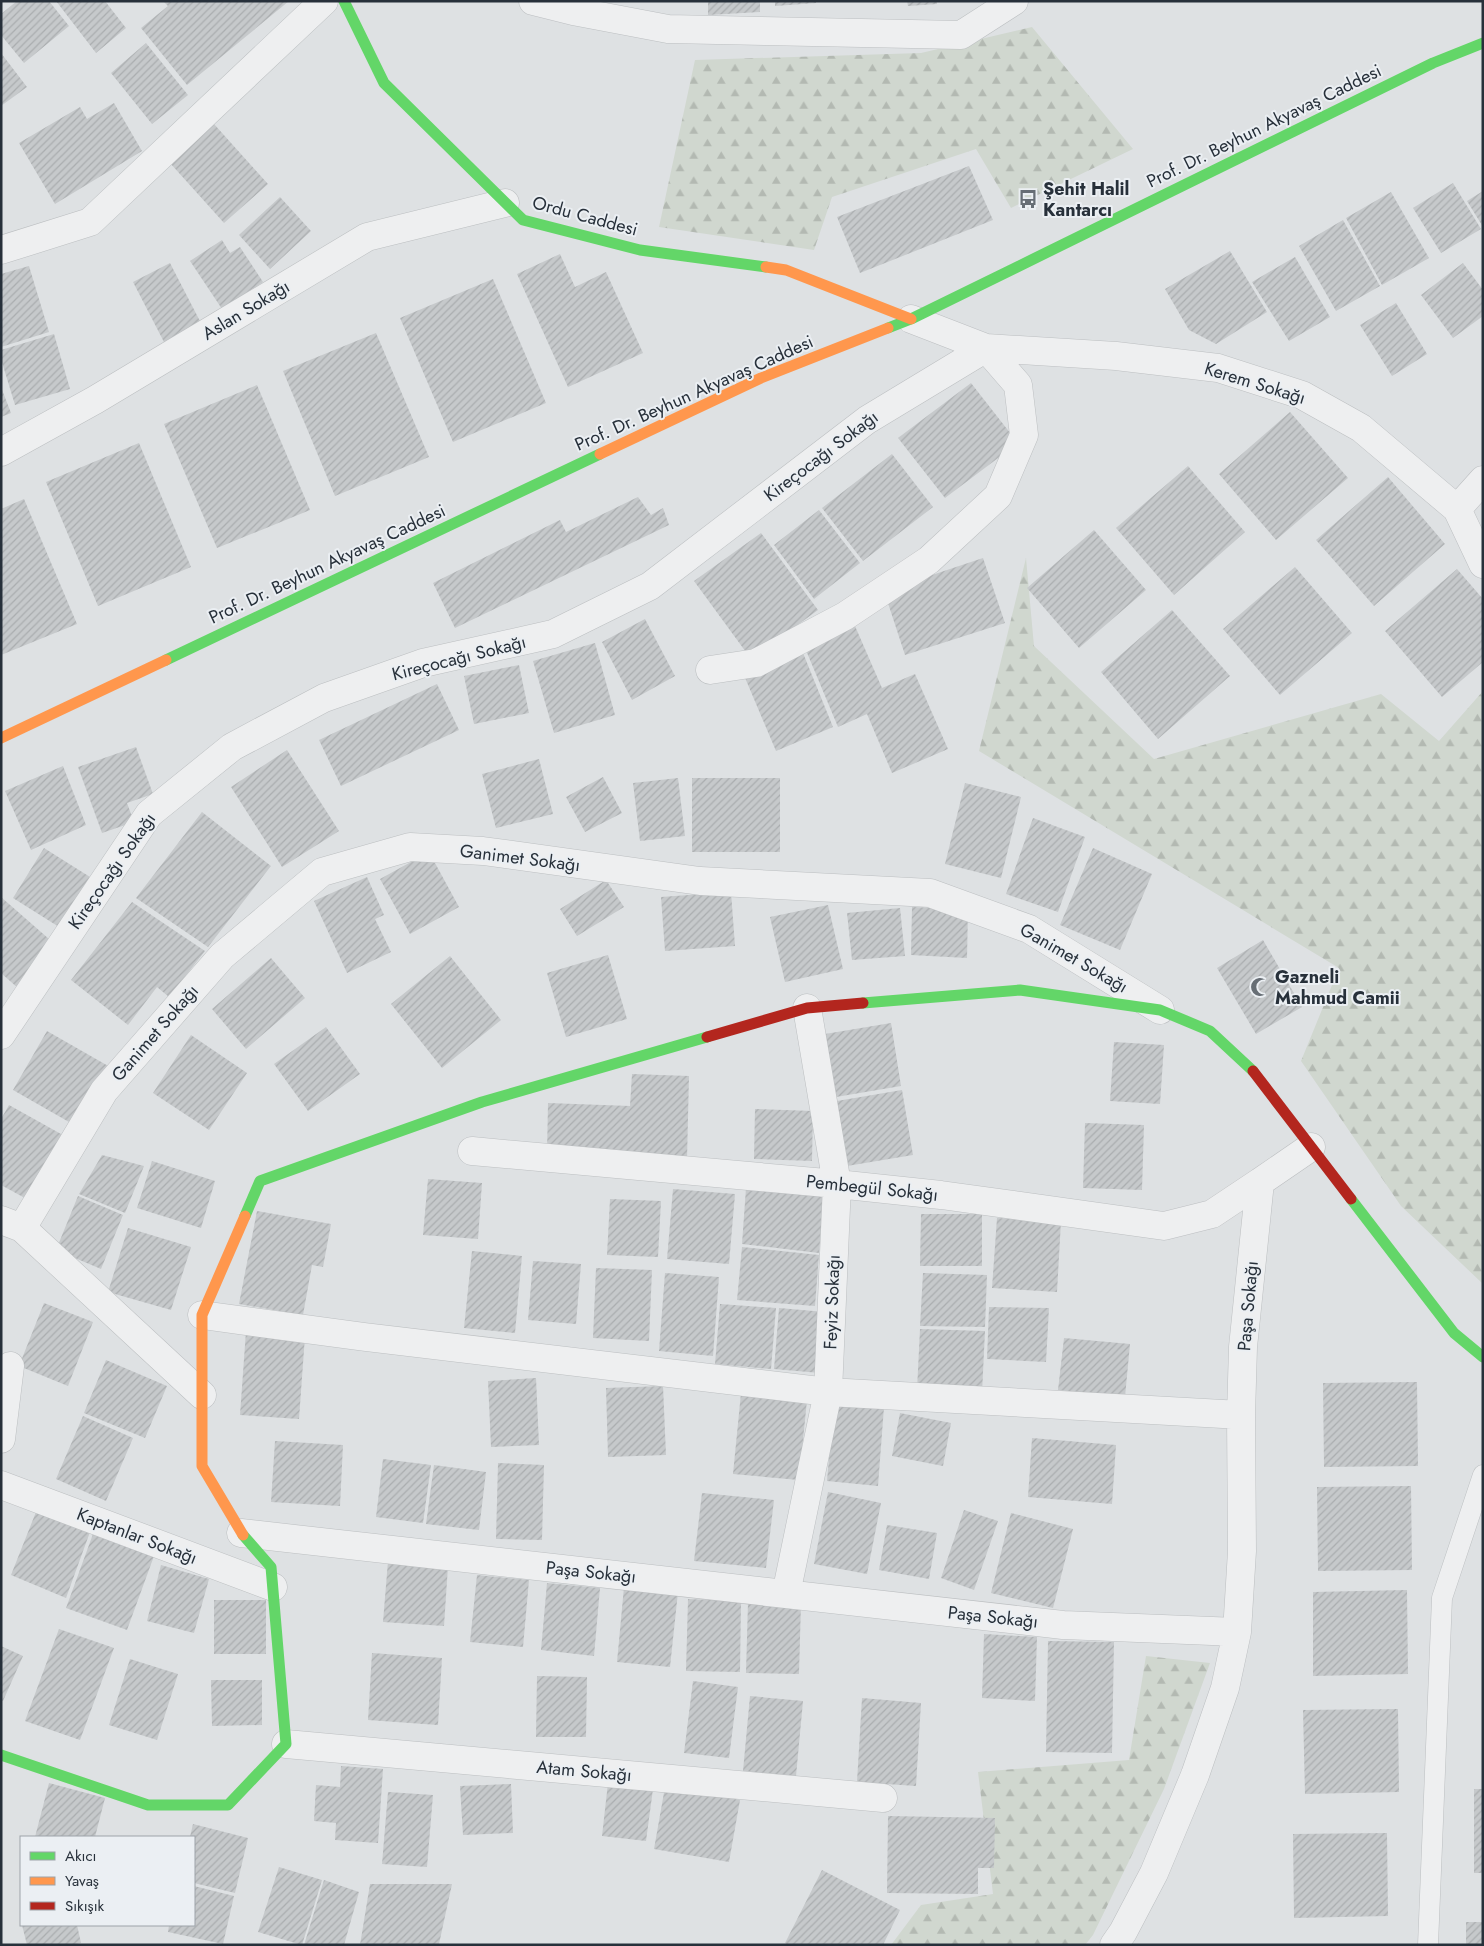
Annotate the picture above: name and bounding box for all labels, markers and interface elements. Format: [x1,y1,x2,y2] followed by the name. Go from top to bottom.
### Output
[1142,58,1386,194] street label: Prof. Dr. Beyhun Akyavaş Caddesi
[1043,176,1129,223] place label: Şehit Halil Kantarcı
[1017,188,1039,210] bus stop icon: Şehit Halil Kantarcı
[529,189,641,243] street label: Ordu Caddesi
[197,274,295,346] street label: Aslan Sokağı
[571,329,817,457] street label: Prof. Dr. Beyhun Akyavaş Caddesi
[1201,355,1309,411] street label: Kerem Sokağı
[758,404,884,508] street label: Kireçocağı Sokağı
[204,498,450,630] street label: Prof. Dr. Beyhun Akyavaş Caddesi
[389,629,529,687] street label: Kireçocağı Sokağı
[62,807,162,935] street label: Kireçocağı Sokağı
[458,838,582,878] street label: Ganimet Sokağı
[1015,916,1133,1000] street label: Ganimet Sokağı
[1275,964,1400,1011] place label: Gazneli Mahmud Camii
[1249,976,1271,998] mosque icon: Gazneli Mahmud Camii
[106,979,204,1087] street label: Ganimet Sokağı
[805,1168,939,1208] street label: Pembegül Sokağı
[817,1254,847,1350] street label: Feyiz Sokağı
[1231,1260,1265,1352] street label: Paşa Sokağı
[73,1501,201,1571] street label: Kaptanlar Sokağı
[545,1554,637,1590] street label: Paşa Sokağı
[947,1599,1039,1635] street label: Paşa Sokağı
[535,1754,633,1788] street label: Atam Sokağı
[20,1836,195,1926] legend
[65,1845,96,1867] text: Akıcı
[65,1870,99,1892] text: Yavaş
[65,1895,105,1917] text: Sıkışık

